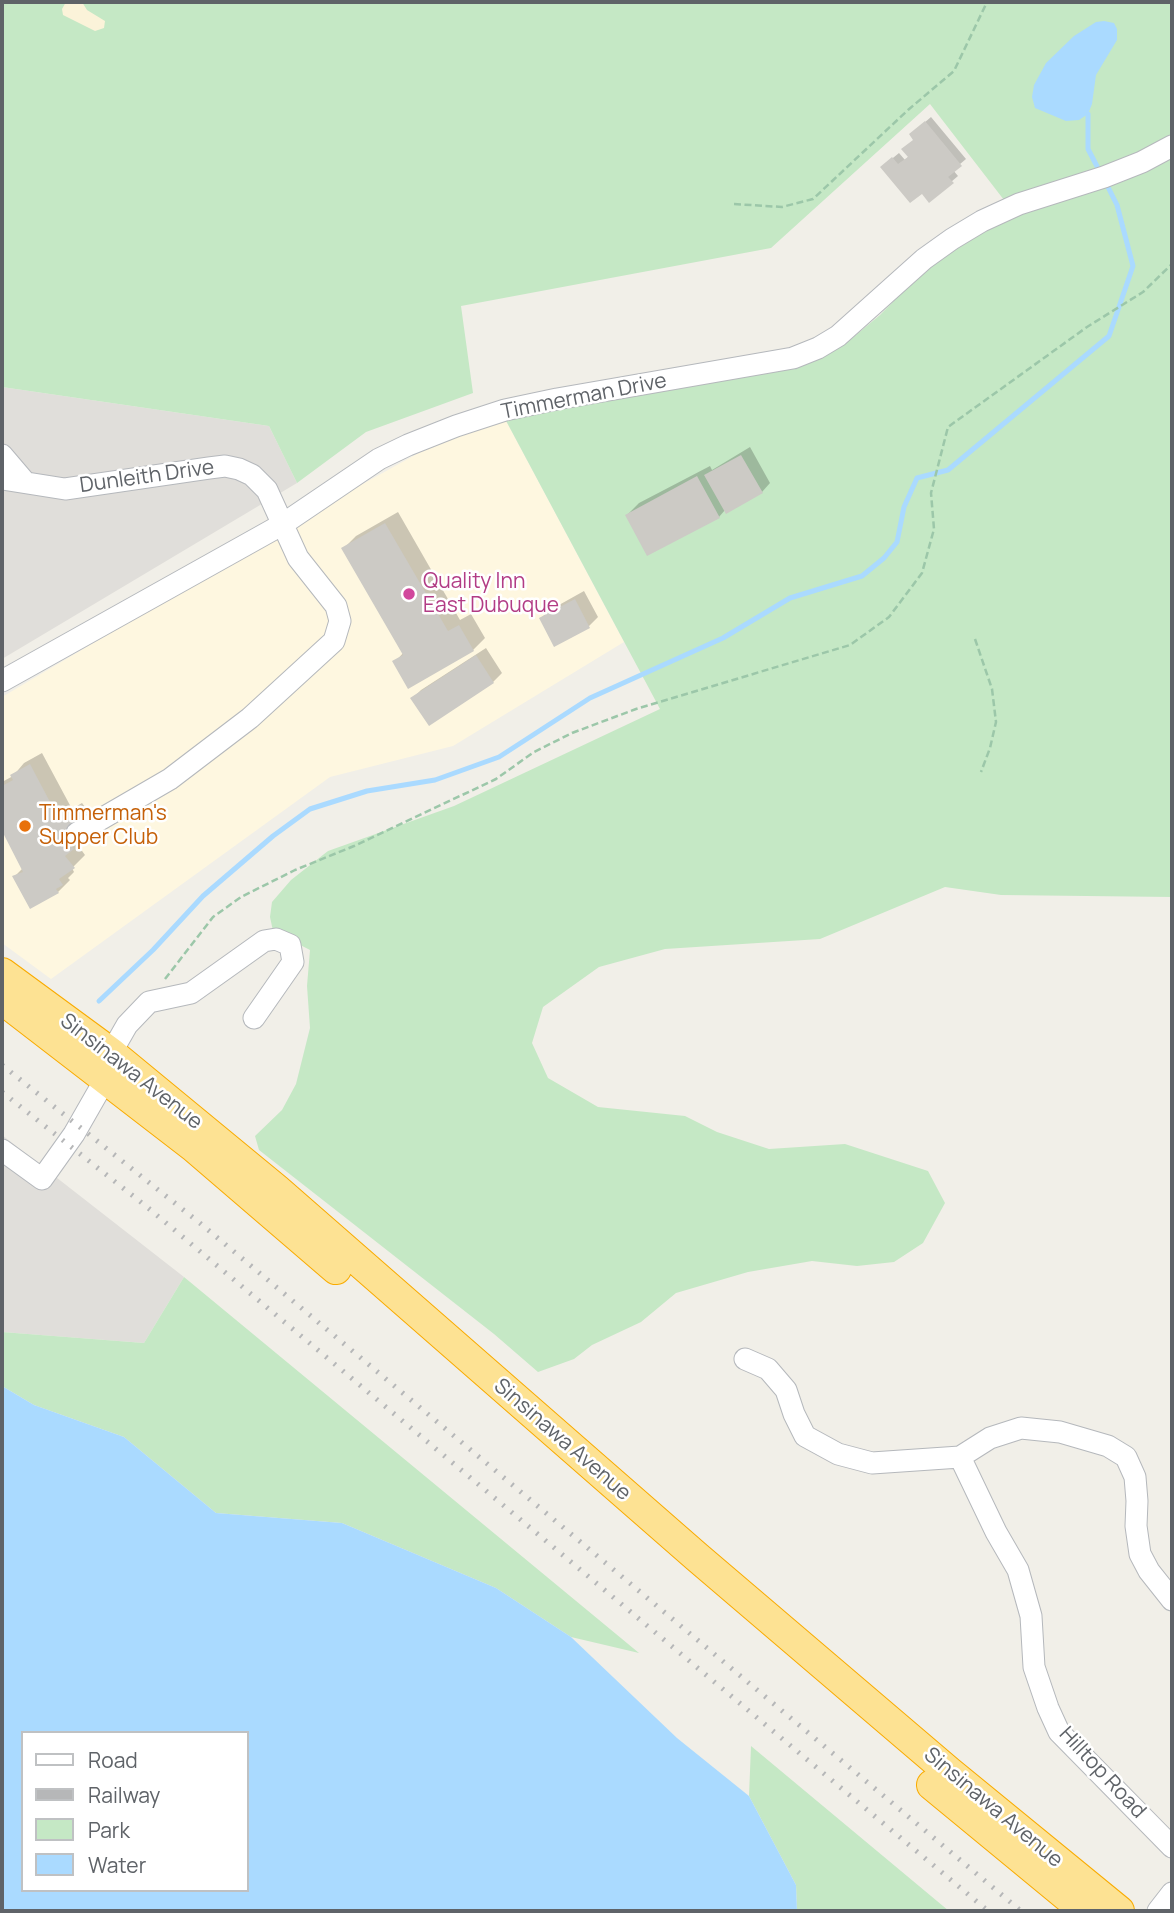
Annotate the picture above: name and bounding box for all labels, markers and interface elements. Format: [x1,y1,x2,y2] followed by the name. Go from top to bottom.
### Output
[499,369,669,425] street label: Timmerman Drive
[78,455,216,499] street label: Dunleith Drive
[423,569,559,619] place label: Quality Inn East Dubuque
[401,586,417,602] marker: Quality Inn East Dubuque
[39,801,167,851] place label: Timmerman's Supper Club
[17,818,33,834] marker: Timmerman's Supper Club
[55,1009,207,1135] street label: Sinsinawa Avenue
[488,1374,636,1506] street label: Sinsinawa Avenue
[1053,1722,1151,1824] street label: Hilltop Road
[21,1731,248,1892] legend
[919,1743,1067,1873] street label: Sinsinawa Avenue
[88,1746,138,1774] text: Road
[88,1781,160,1809] text: Railway
[88,1816,130,1844] text: Park
[88,1851,146,1879] text: Water

